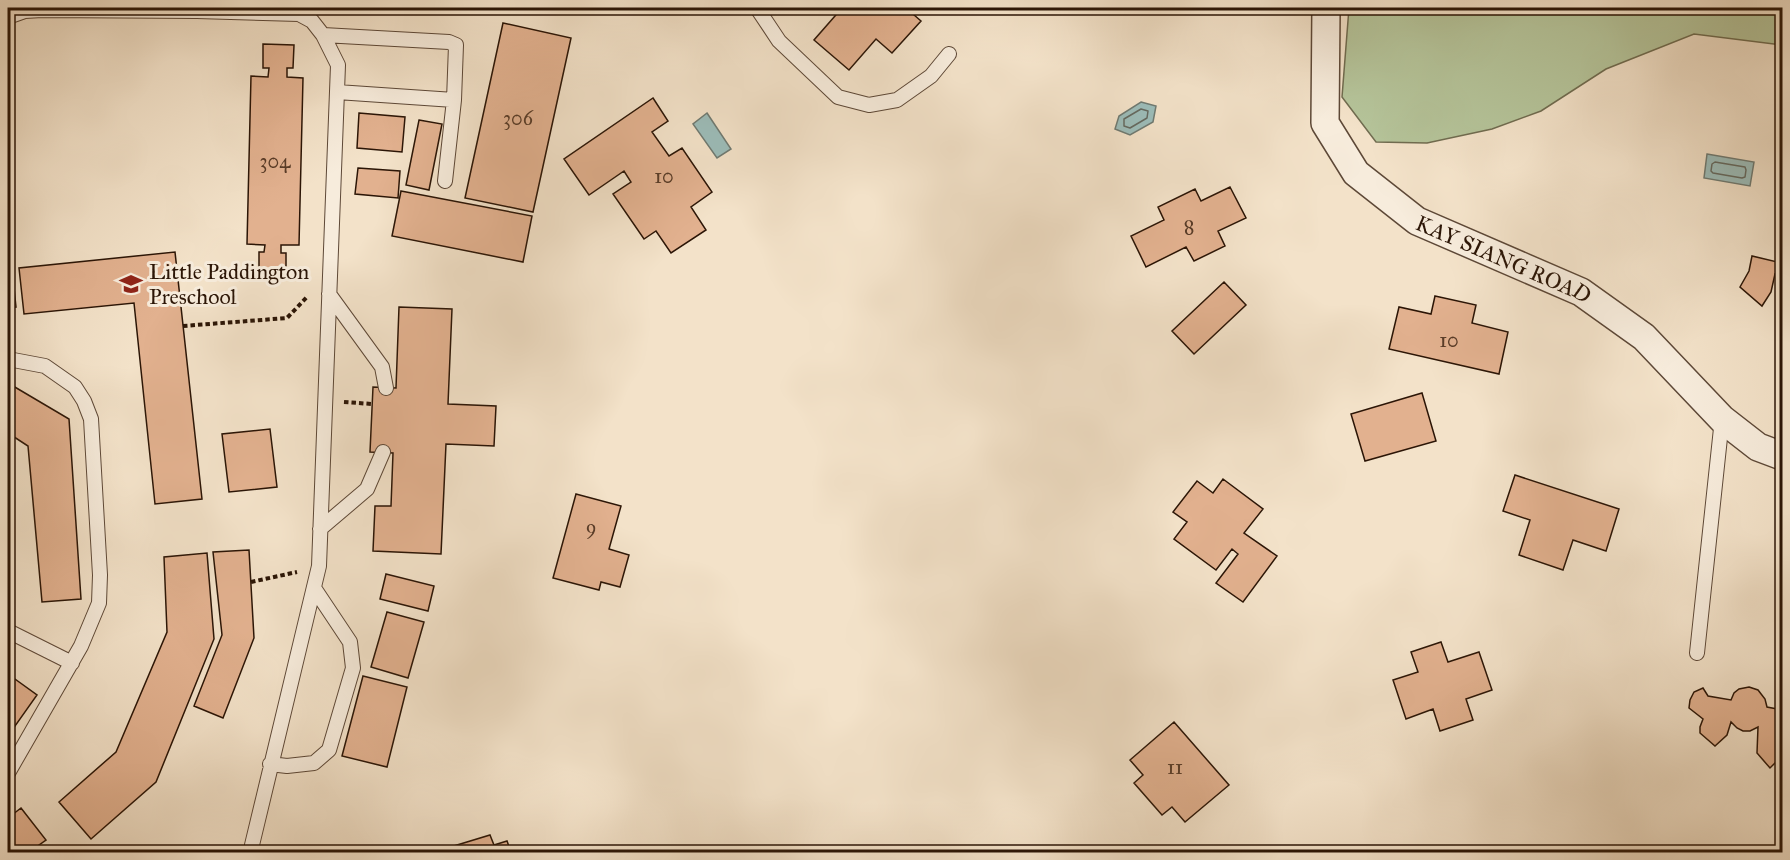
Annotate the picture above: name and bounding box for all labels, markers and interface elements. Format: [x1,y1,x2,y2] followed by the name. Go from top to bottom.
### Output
[503,106,534,130] house number: 306
[260,149,291,173] house number: 304
[654,164,674,188] house number: 10
[1412,209,1597,309] street label: KAY SIANG ROAD
[1184,215,1194,239] house number: 8
[149,258,309,310] place label: Little Paddington Preschool
[118,271,144,297] school or university icon: Little Paddington Preschool
[1439,328,1459,352] house number: 10
[586,515,596,539] house number: 9
[1167,755,1183,779] house number: 11

